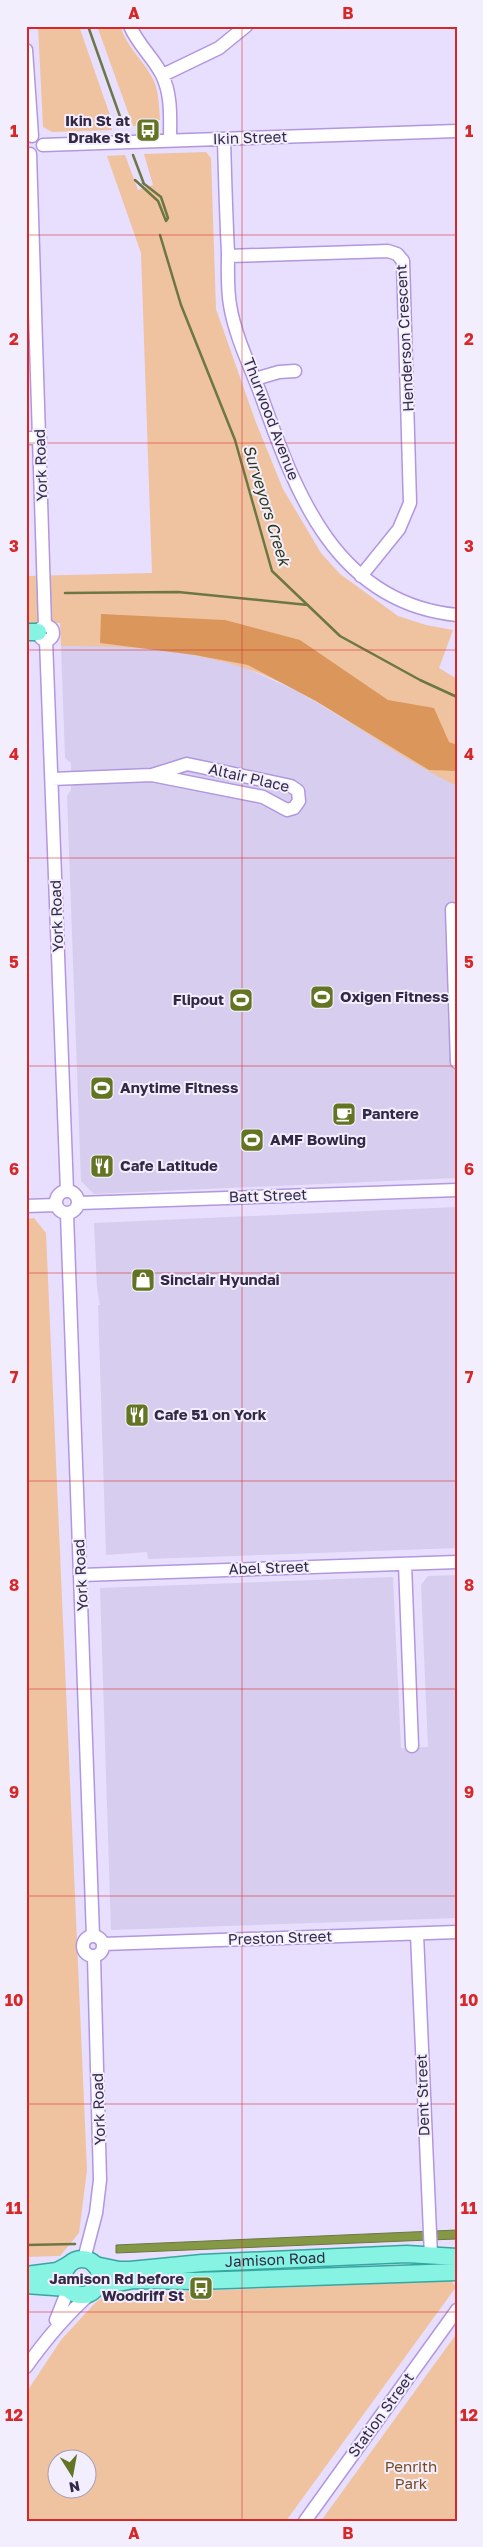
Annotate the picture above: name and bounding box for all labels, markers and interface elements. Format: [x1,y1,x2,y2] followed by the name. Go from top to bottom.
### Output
[128,3,140,23] text: A
[342,3,354,23] text: B
[65,111,130,146] place label: Ikin St at Drake St
[135,117,161,143] bus stop icon: Ikin St at Drake St
[10,121,18,141] text: 1
[465,121,473,141] text: 1
[212,127,288,147] street label: Ikin Street
[391,264,417,412] street label: Henderson Crescent
[9,329,19,349] text: 2
[464,329,474,349] text: 2
[240,355,304,483] street label: Thurwood Avenue
[30,429,50,501] street label: York Road
[239,442,296,570] water label: Surveyors Creek
[9,536,19,556] text: 3
[464,536,474,556] text: 3
[9,744,19,764] text: 4
[464,744,474,764] text: 4
[207,759,292,795] street label: Altair Place
[46,880,66,952] street label: York Road
[9,952,19,972] text: 5
[464,952,474,972] text: 5
[309,984,335,1010] sports icon: Oxigen Fitness
[228,987,254,1013] sports icon: Flipout
[340,987,449,1005] place label: Oxigen Fitness
[173,990,224,1008] place label: Flipout
[89,1075,115,1101] sports icon: Anytime Fitness
[120,1078,238,1096] place label: Anytime Fitness
[331,1101,357,1127] cafe icon: Pantere
[362,1104,419,1122] place label: Pantere
[239,1127,265,1153] sports icon: AMF Bowling
[270,1130,366,1148] place label: AMF Bowling
[89,1153,115,1179] restaurant icon: Cafe Latitude
[120,1156,218,1174] place label: Cafe Latitude
[9,1159,19,1179] text: 6
[464,1159,474,1179] text: 6
[228,1185,307,1205] street label: Batt Street
[130,1267,156,1293] shop icon: Sinclair Hyundai
[160,1270,280,1288] place label: Sinclair Hyundai
[10,1367,19,1387] text: 7
[465,1367,474,1387] text: 7
[124,1402,150,1428] restaurant icon: Cafe 51 on York
[154,1405,267,1423] place label: Cafe 51 on York
[69,1539,91,1612] street label: York Road
[228,1557,310,1577] street label: Abel Street
[9,1575,19,1595] text: 8
[464,1575,474,1595] text: 8
[9,1782,19,1802] text: 9
[464,1782,474,1802] text: 9
[227,1926,333,1948] street label: Preston Street
[5,1990,23,2010] text: 10
[460,1990,478,2010] text: 10
[412,2054,432,2137] street label: Dent Street
[88,2073,108,2145] street label: York Road
[6,2198,22,2218] text: 11
[461,2198,477,2218] text: 11
[224,2248,326,2270] street label: Jamison Road
[49,2269,184,2304] place label: Jamison Rd before Woodriff St
[188,2275,214,2301] bus stop icon: Jamison Rd before Woodriff St
[344,2369,417,2460] street label: Station Street
[5,2405,23,2425] text: 12
[460,2405,478,2425] text: 12
[48,2450,98,2500] north arrow
[385,2457,437,2492] park label: Penrith Park
[68,2478,81,2497] text: N
[128,2523,140,2543] text: A
[342,2523,354,2543] text: B

